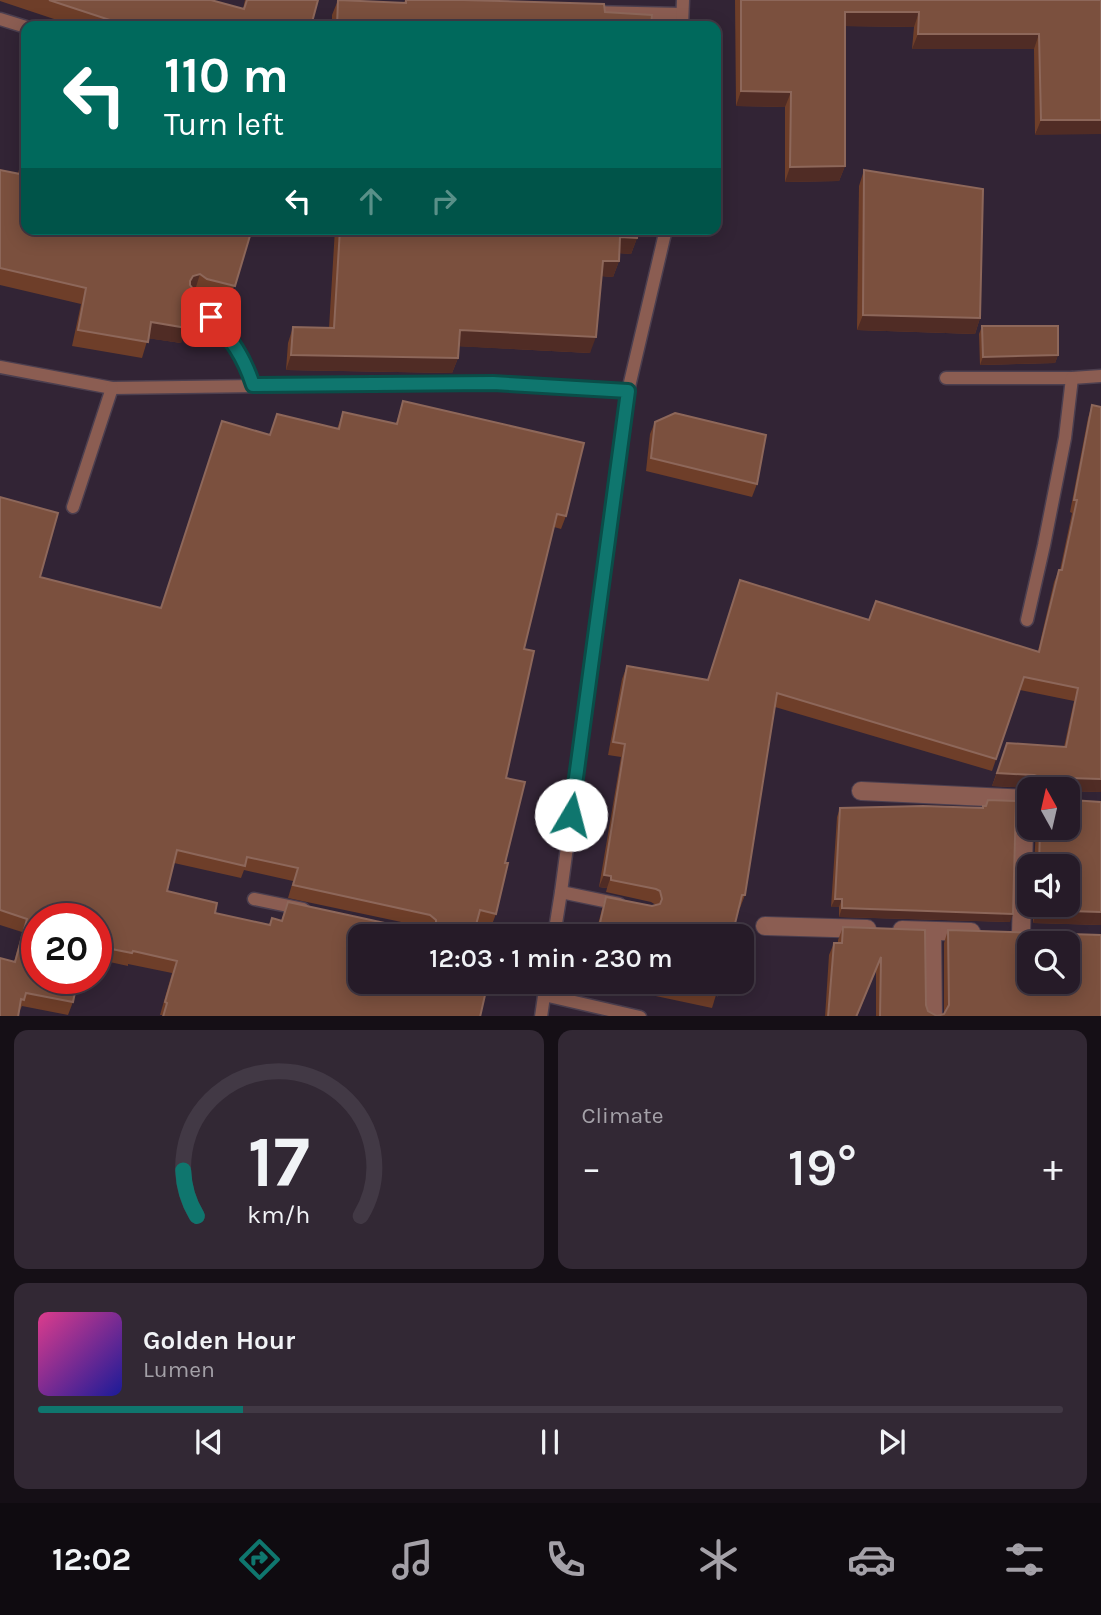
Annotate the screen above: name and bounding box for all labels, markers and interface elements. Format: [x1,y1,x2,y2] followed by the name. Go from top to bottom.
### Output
[164,47,289,104] text: 110 m
[49,49,140,140] icon: left
[164,106,284,143] text: Turn left
[279,182,317,220] icon: left
[352,182,390,220] icon: ahead
[425,182,463,220] icon: right
[181,287,241,347] pin
[192,298,230,336] icon: arrive
[1017,777,1080,840] north arrow
[1017,777,1080,994] map controls
[534,778,608,852] position arrow
[1017,854,1080,917] button: sound
[21,903,112,994] speed limit sign: 20
[1017,931,1080,994] button: search
[429,943,673,974] text: 12:03 · 1 min · 230 m
[582,1102,664,1129] text: Climate
[248,1119,310,1204] text: 17
[788,1137,857,1198] text: 19°
[582,1146,601,1191] text: −
[1043,1146,1063,1191] text: +
[247,1199,310,1228] text: km/h
[143,1325,295,1356] text: Golden Hour
[143,1356,215,1383] text: Lumen
[190,1423,228,1461] icon: previous
[531,1423,569,1461] icon: pause
[873,1423,911,1461] icon: next
[235,1535,284,1584] icon: directions
[388,1535,437,1584] icon: music
[541,1535,590,1584] icon: phone
[694,1535,743,1584] icon: climate
[847,1535,896,1584] icon: car
[1000,1535,1049,1584] icon: filters
[52,1541,131,1578] text: 12:02

